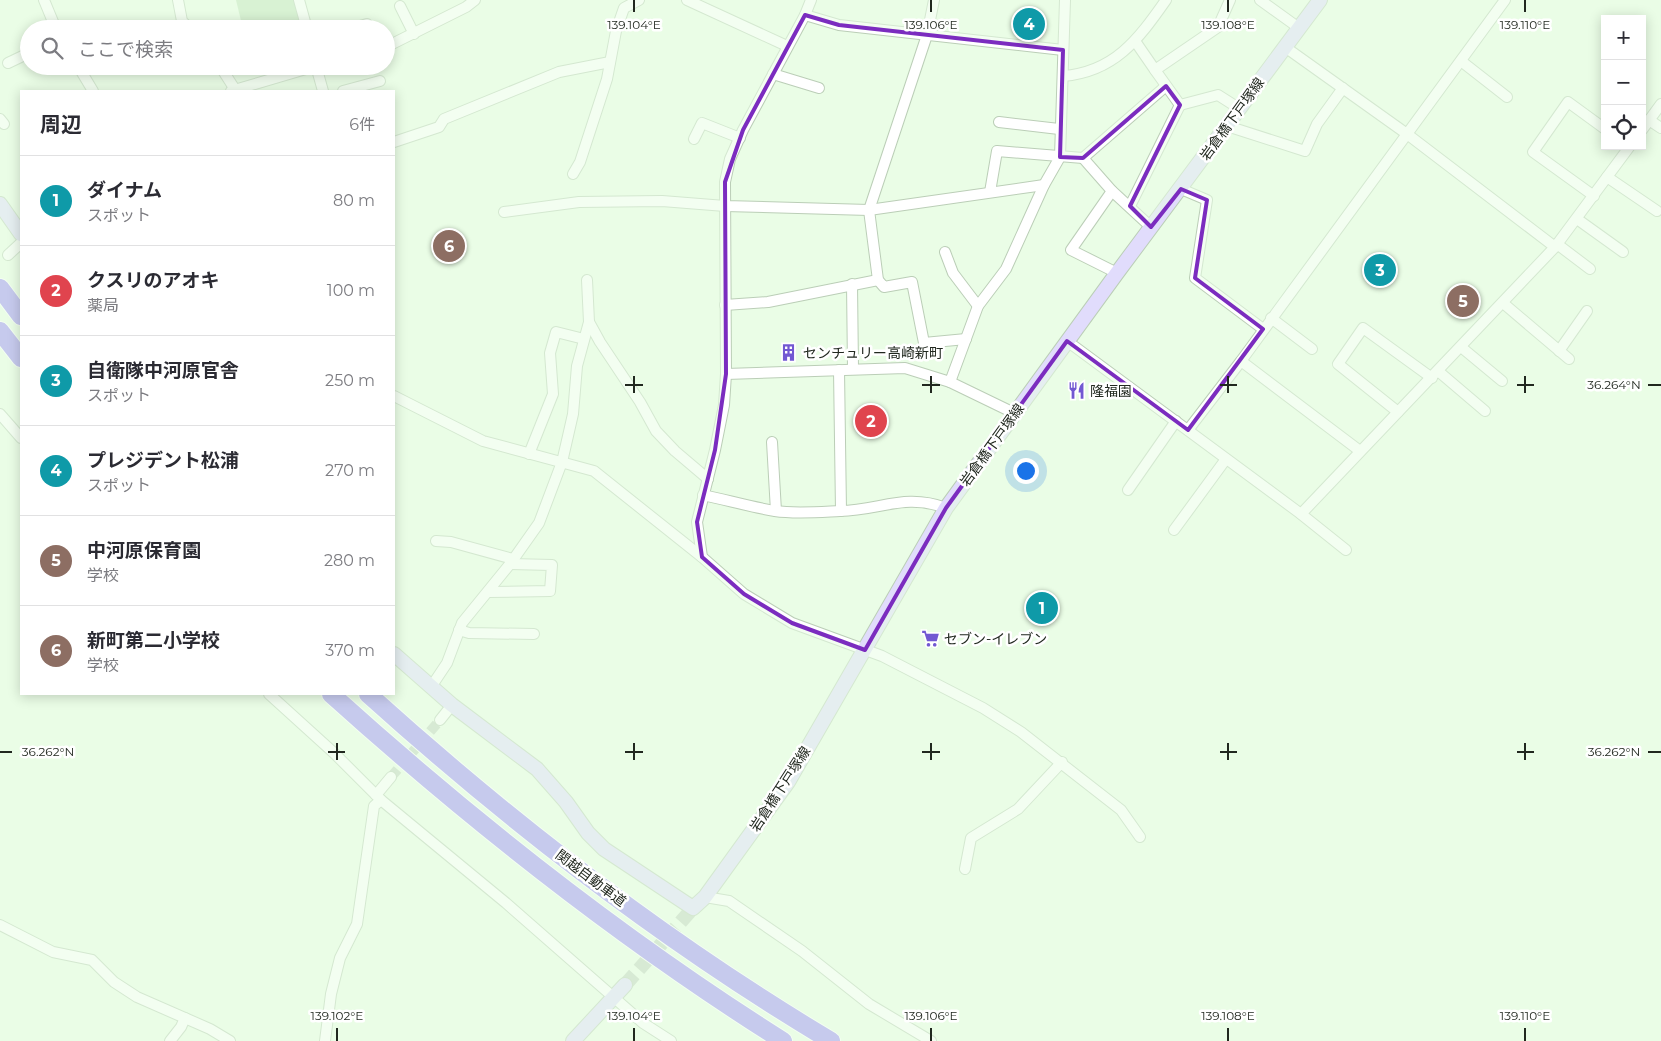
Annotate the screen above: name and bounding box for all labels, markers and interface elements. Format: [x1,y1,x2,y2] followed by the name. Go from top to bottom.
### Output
[1013,5,1045,43] pin: 4
[1601,15,1646,150] map controls
[1601,15,1646,60] button: +
[607,17,661,32] text: 139.104°E
[904,17,958,32] text: 139.106°E
[1201,17,1255,32] text: 139.108°E
[1500,17,1550,32] text: 139.110°E
[20,20,395,75] search box
[38,34,66,62] icon: search
[78,38,173,61] text: ここで検索
[1601,60,1646,105] button: −
[1196,74,1268,164] street label: 岩倉橋下戸塚線
[1601,105,1646,150] button: locate
[40,112,82,137] text: 周辺
[349,115,375,134] text: 6件
[87,179,162,202] text: ダイナム
[53,191,59,210] text: 1
[333,191,375,210] text: 80 m
[87,206,151,225] text: スポット
[433,227,465,265] pin: 6
[1364,251,1396,289] pin: 3
[87,269,219,292] text: クスリのアオキ
[51,281,61,300] text: 2
[327,281,375,300] text: 100 m
[1447,282,1479,320] pin: 5
[87,296,119,315] text: 薬局
[779,343,799,363] building icon: センチュリー高崎新町
[803,344,943,362] place label: センチュリー高崎新町
[87,359,239,382] text: 自衛隊中河原官舎
[51,371,61,390] text: 3
[325,371,375,390] text: 250 m
[1587,377,1641,392] text: 36.264°N
[1066,381,1086,401] restaurant icon: 隆福園
[1090,382,1132,400] place label: 隆福園
[87,386,151,405] text: スポット
[956,400,1028,490] street label: 岩倉橋下戸塚線
[855,402,887,440] pin: 2
[87,449,239,472] text: プレジデント松浦
[1013,458,1039,484] your location
[50,461,62,480] text: 4
[325,461,375,480] text: 270 m
[87,476,151,495] text: スポット
[87,539,201,562] text: 中河原保育園
[51,551,61,570] text: 5
[324,551,375,570] text: 280 m
[87,566,119,585] text: 学校
[1026,589,1058,627] pin: 1
[87,629,220,652] text: 新町第二小学校
[920,629,940,649] supermarket icon: セブン-イレブン
[944,630,1047,648] place label: セブン-イレブン
[51,641,61,660] text: 6
[325,641,375,660] text: 370 m
[87,656,119,675] text: 学校
[746,743,814,835] street label: 岩倉橋下戸塚線
[22,744,74,759] text: 36.262°N
[1588,744,1640,759] text: 36.262°N
[552,846,630,910] street label: 関越自動車道
[311,1008,363,1023] text: 139.102°E
[607,1008,661,1023] text: 139.104°E
[904,1008,958,1023] text: 139.106°E
[1201,1008,1255,1023] text: 139.108°E
[1500,1008,1550,1023] text: 139.110°E

